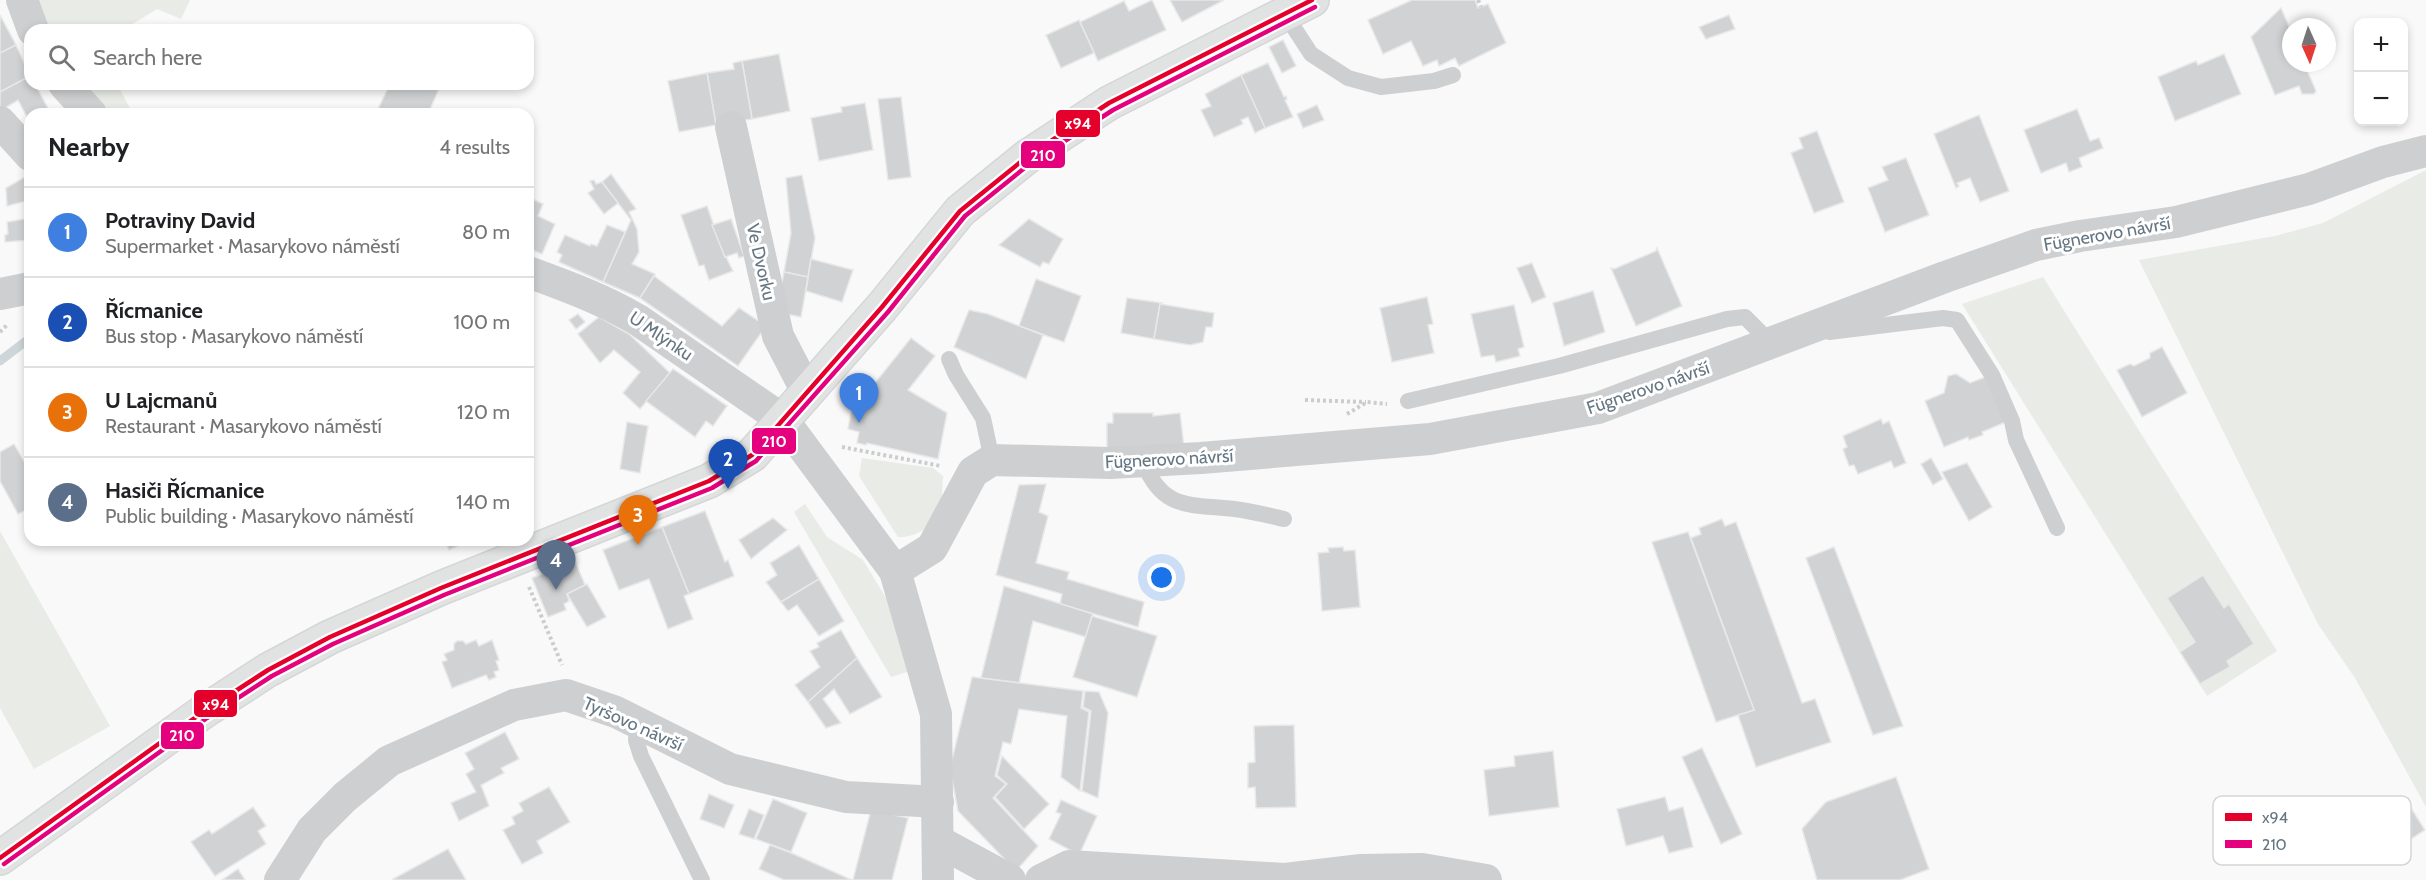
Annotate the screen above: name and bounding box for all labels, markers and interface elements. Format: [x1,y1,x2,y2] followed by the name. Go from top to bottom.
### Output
[2282,18,2336,72] north arrow
[2354,18,2408,126] map controls
[2354,18,2408,72] button: +
[24,24,534,90] search box
[45,41,78,74] icon: search
[93,44,202,71] text: Search here
[2354,72,2408,126] button: −
[1055,109,1101,138] line badge: x94
[1065,114,1091,133] text: x94
[48,131,129,163] text: Nearby
[439,135,510,159] text: 4 results
[1020,140,1066,169] line badge: 210
[1030,146,1056,165] text: 210
[105,207,255,234] text: Potraviny David
[2042,212,2172,256] street label: Fügnerovo návrší
[64,220,71,244] text: 1
[462,220,510,244] text: 80 m
[742,222,780,302] street label: Ve Dvorku
[105,234,400,258] text: Supermarket · Masarykovo náměstí
[105,297,203,324] text: Řícmanice
[625,307,697,365] street label: U Mlýnku
[62,310,73,334] text: 2
[454,310,510,334] text: 100 m
[105,324,363,348] text: Bus stop · Masarykovo náměstí
[1584,357,1712,419] street label: Fügnerovo návrší
[840,374,878,423] pin: 1
[105,387,217,414] text: U Lajcmanů
[62,400,73,424] text: 3
[457,400,510,424] text: 120 m
[105,414,382,438] text: Restaurant · Masarykovo náměstí
[751,427,797,455] line badge: 210
[761,432,787,451] text: 210
[708,440,748,489] pin: 2
[1104,445,1234,473] street label: Fügnerovo návrší
[105,477,264,504] text: Hasiči Řícmanice
[61,490,74,514] text: 4
[456,490,510,514] text: 140 m
[618,496,658,545] pin: 3
[105,504,413,528] text: Public building · Masarykovo náměstí
[536,540,576,590] pin: 4
[1147,563,1176,592] your location
[193,689,238,718] line badge: x94
[580,692,686,756] street label: Tyršovo návrší
[203,695,229,714] text: x94
[160,721,205,750] line badge: 210
[169,726,195,745] text: 210
[2213,796,2411,865] legend
[2262,808,2288,827] text: x94
[2262,835,2287,854] text: 210

